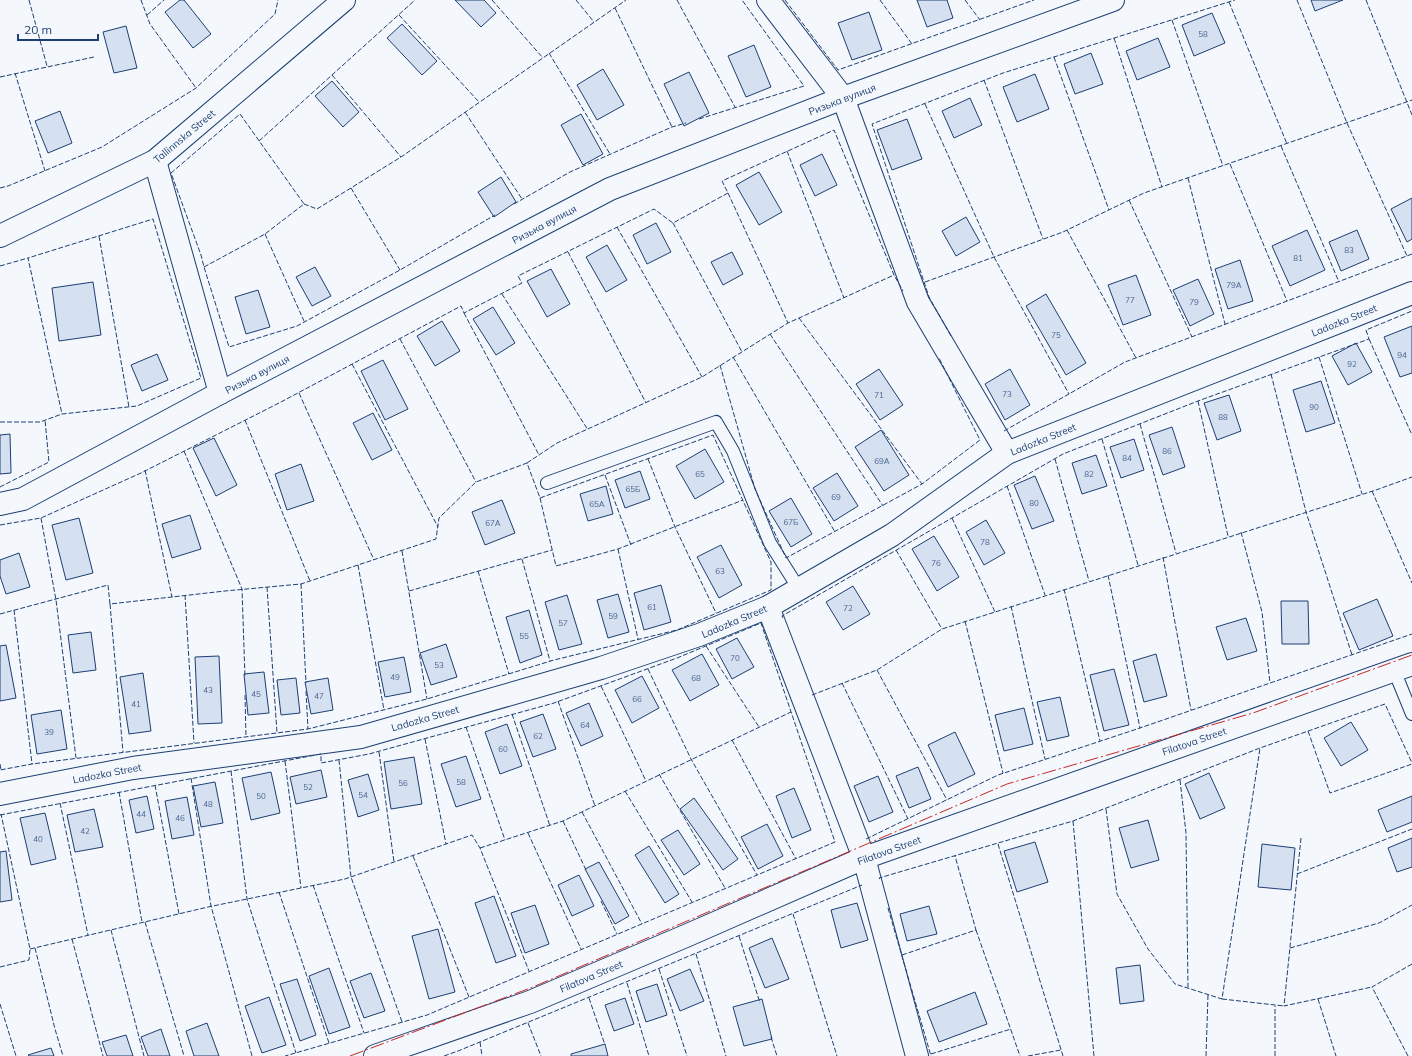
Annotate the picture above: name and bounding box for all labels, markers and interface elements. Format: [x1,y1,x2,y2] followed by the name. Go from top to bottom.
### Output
[18,16,98,42] scale bar
[24,22,52,37] text: 20 m
[1198,29,1208,39] house number: 58
[807,81,878,118] street label: Ризька вулиця
[151,107,218,166] street label: Tallinnska Street
[510,202,579,247] street label: Ризька вулиця
[1344,245,1354,255] house number: 83
[1293,253,1303,263] house number: 81
[1226,280,1242,290] house number: 79А
[1125,295,1135,305] house number: 77
[1189,297,1199,307] house number: 79
[1309,301,1379,340] street label: Ladozka Street
[1051,330,1061,340] house number: 75
[1397,350,1407,360] house number: 94
[223,352,292,397] street label: Ризька вулиця
[1347,359,1357,369] house number: 92
[1002,389,1012,399] house number: 73
[874,390,884,400] house number: 71
[1309,402,1319,412] house number: 90
[1218,412,1228,422] house number: 88
[1008,420,1078,459] street label: Ladozka Street
[1162,446,1172,456] house number: 86
[1122,453,1132,463] house number: 84
[874,456,890,466] house number: 69А
[695,469,705,479] house number: 65
[1084,469,1094,479] house number: 82
[625,484,641,494] house number: 65Б
[831,492,841,502] house number: 69
[1029,498,1039,508] house number: 80
[589,499,605,509] house number: 65А
[783,517,799,527] house number: 67Б
[485,518,501,528] house number: 67А
[980,537,990,547] house number: 78
[931,558,941,568] house number: 76
[715,566,725,576] house number: 63
[647,602,657,612] house number: 61
[700,602,769,641] street label: Ladozka Street
[843,603,853,613] house number: 72
[608,611,618,621] house number: 59
[558,618,568,628] house number: 57
[519,631,529,641] house number: 55
[730,653,740,663] house number: 70
[434,660,444,670] house number: 53
[390,672,400,682] house number: 49
[691,673,701,683] house number: 68
[203,685,213,695] house number: 43
[251,689,261,699] house number: 45
[314,691,324,701] house number: 47
[632,694,642,704] house number: 66
[131,699,141,709] house number: 41
[390,702,461,734] street label: Ladozka Street
[580,720,590,730] house number: 64
[1160,724,1228,759] street label: Filatova Street
[44,727,54,737] house number: 39
[533,731,543,741] house number: 62
[498,744,508,754] house number: 60
[72,760,143,787] street label: Ladozka Street
[456,777,466,787] house number: 58
[398,778,408,788] house number: 56
[303,782,313,792] house number: 52
[358,790,368,800] house number: 54
[256,791,266,801] house number: 50
[203,799,213,809] house number: 48
[136,809,146,819] house number: 44
[175,813,185,823] house number: 46
[80,826,90,836] house number: 42
[855,833,923,868] street label: Filatova Street
[33,834,43,844] house number: 40
[558,957,625,996] street label: Filatova Street

